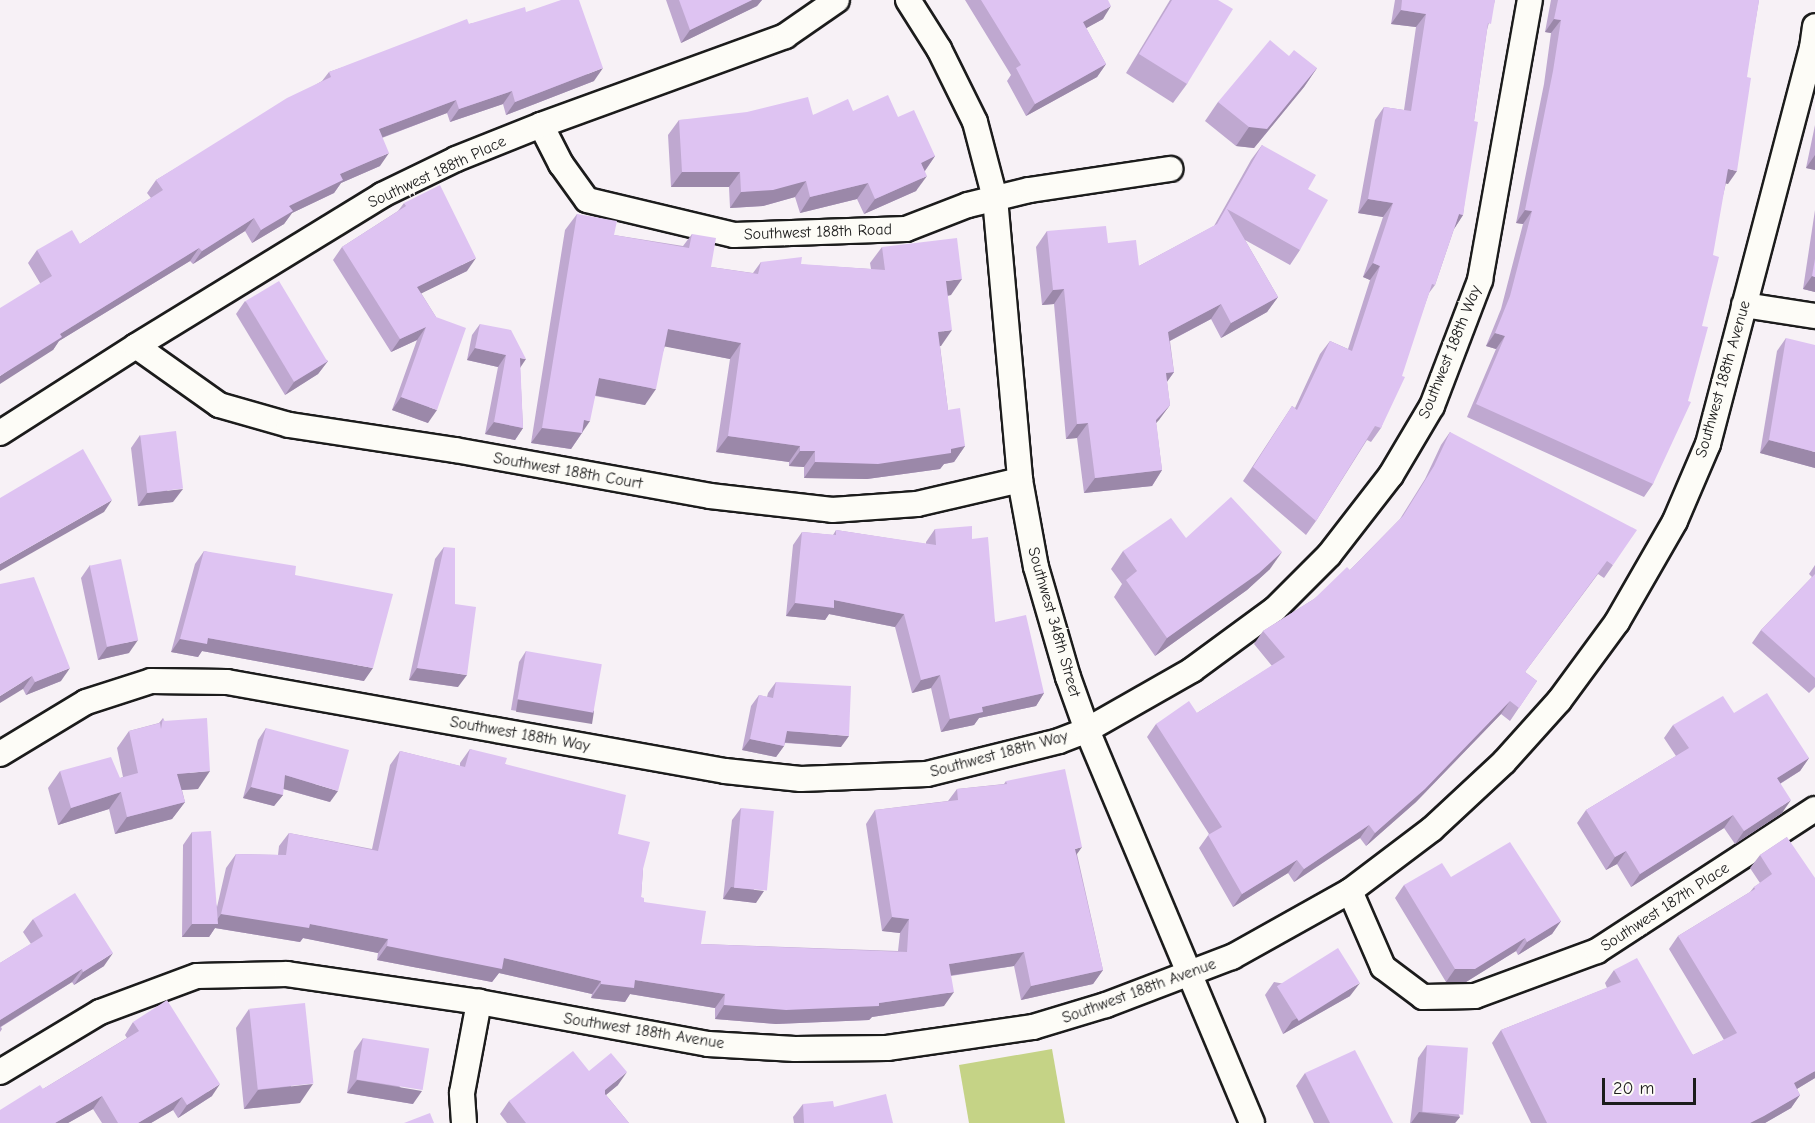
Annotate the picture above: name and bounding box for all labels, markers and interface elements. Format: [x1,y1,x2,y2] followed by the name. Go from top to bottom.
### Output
[365,132,509,212] street label: Southwest 188th Place
[744,220,892,244] street label: Southwest 188th Road
[1415,283,1485,421] street label: Southwest 188th Way
[1691,298,1755,460] street label: Southwest 188th Avenue
[492,448,644,494] street label: Southwest 188th Court
[1023,545,1085,699] street label: Southwest 348th Street
[448,712,592,756] street label: Southwest 188th Way
[928,726,1070,782] street label: Southwest 188th Way
[1597,858,1733,956] street label: Southwest 187th Place
[1059,954,1219,1028] street label: Southwest 188th Avenue
[562,1009,726,1053] street label: Southwest 188th Avenue
[1605,1066,1700,1104] scale bar
[1613,1078,1654,1099] text: 20 m

